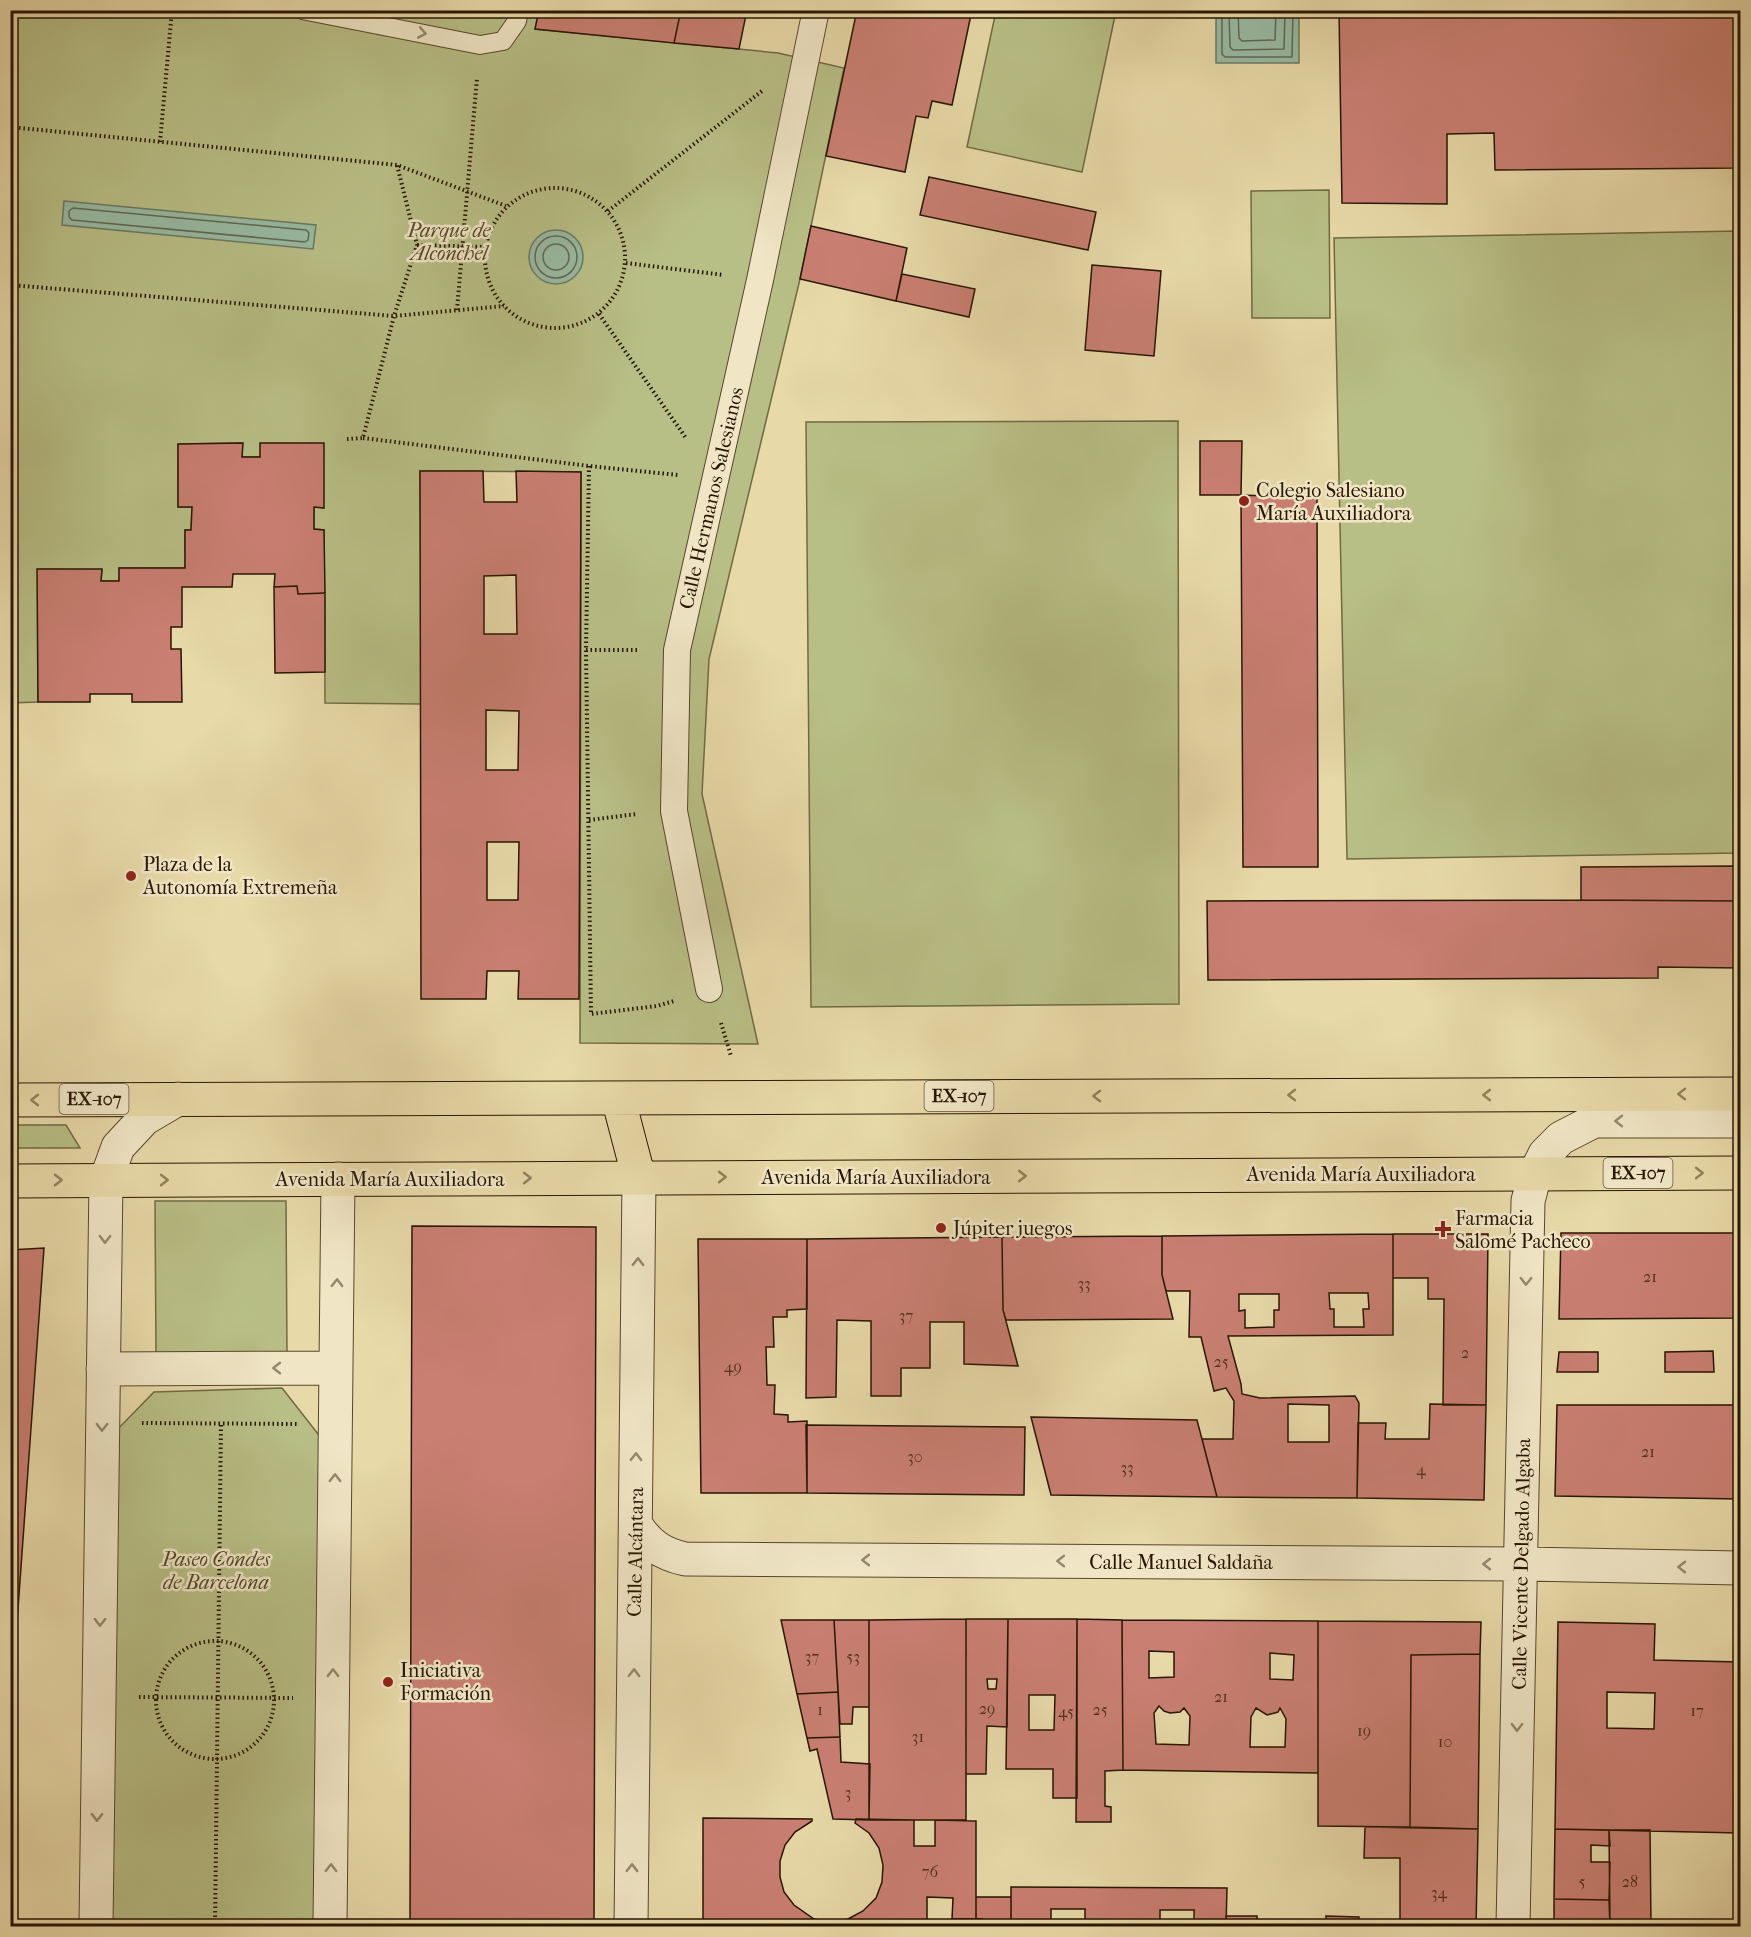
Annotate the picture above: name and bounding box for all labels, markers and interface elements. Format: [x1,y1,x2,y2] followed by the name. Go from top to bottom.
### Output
[416,26,426,39] one-way arrow
[406,219,492,265] park label: Parque de Alconchel
[675,385,748,611] street label: Calle Hermanos Salesianos
[1256,479,1412,525] place label: Colegio Salesiano María Auxiliadora
[1237,494,1251,508] marker: Colegio Salesiano María Auxiliadora
[142,853,338,899] place label: Plaza de la Autonomía Extremeña
[124,869,138,883] marker: Plaza de la Autonomía Extremeña
[924,1081,994,1111] road number: EX-107
[60,1084,128,1114] road number: EX-107
[1678,1088,1687,1100] one-way arrow
[1288,1089,1297,1101] one-way arrow
[1483,1089,1492,1101] one-way arrow
[1093,1090,1102,1102] one-way arrow
[31,1094,40,1106] one-way arrow
[1615,1115,1624,1127] one-way arrow
[1604,1158,1672,1188] road number: EX-107
[1245,1163,1476,1186] street label: Avenida María Auxiliadora
[760,1166,991,1189] street label: Avenida María Auxiliadora
[1694,1167,1703,1179] one-way arrow
[274,1168,505,1191] street label: Avenida María Auxiliadora
[1018,1170,1027,1182] one-way arrow
[718,1171,727,1183] one-way arrow
[523,1172,532,1184] one-way arrow
[54,1174,63,1186] one-way arrow
[160,1174,169,1186] one-way arrow
[1455,1207,1591,1253] place label: Farmacia Salomé Pacheco
[951,1217,1072,1240] place label: Júpiter juegos
[934,1221,948,1235] marker: Júpiter juegos
[1436,1222,1450,1236] marker: Farmacia Salomé Pacheco
[99,1234,111,1243] one-way arrow
[632,1258,645,1267] one-way arrow
[1643,1267,1657,1286] house number: 21
[1077,1274,1091,1293] house number: 33
[1520,1276,1533,1285] one-way arrow
[331,1279,343,1288] one-way arrow
[899,1306,913,1325] house number: 37
[1461,1343,1469,1362] house number: 2
[1213,1352,1229,1371] house number: 25
[724,1357,742,1376] house number: 49
[273,1362,282,1374] one-way arrow
[96,1423,109,1432] one-way arrow
[1508,1437,1535,1690] street label: Calle Vicente Delgado Algaba
[1641,1442,1655,1461] house number: 21
[907,1447,923,1466] house number: 30
[630,1453,643,1462] one-way arrow
[1120,1458,1134,1477] house number: 33
[1416,1460,1426,1479] house number: 4
[329,1474,341,1483] one-way arrow
[623,1486,648,1617] street label: Calle Alcántara
[161,1548,271,1594] park label: Paseo Condes de Barcelona
[1089,1551,1274,1574] street label: Calle Manuel Saldaña
[862,1554,871,1566] one-way arrow
[1057,1555,1066,1567] one-way arrow
[1483,1558,1492,1570] one-way arrow
[1678,1561,1687,1574] one-way arrow
[94,1618,106,1627] one-way arrow
[805,1647,819,1666] house number: 37
[846,1647,860,1666] house number: 53
[400,1659,492,1705] place label: Iniciativa Formación
[327,1669,339,1678] one-way arrow
[628,1669,640,1678] one-way arrow
[381,1675,395,1689] marker: Iniciativa Formación
[1214,1687,1228,1706] house number: 21
[979,1699,995,1718] house number: 29
[817,1700,823,1719] house number: 1
[1092,1700,1108,1719] house number: 25
[1690,1701,1704,1720] house number: 17
[1058,1702,1074,1721] house number: 45
[1357,1721,1371,1740] house number: 19
[1511,1723,1523,1732] one-way arrow
[912,1727,924,1746] house number: 31
[1438,1732,1452,1751] house number: 10
[845,1783,851,1802] house number: 3
[91,1813,103,1822] one-way arrow
[922,1862,939,1881] house number: 76
[325,1864,337,1873] one-way arrow
[625,1864,638,1873] one-way arrow
[1579,1872,1586,1891] house number: 5
[1622,1872,1638,1891] house number: 28
[1431,1883,1448,1902] house number: 34

